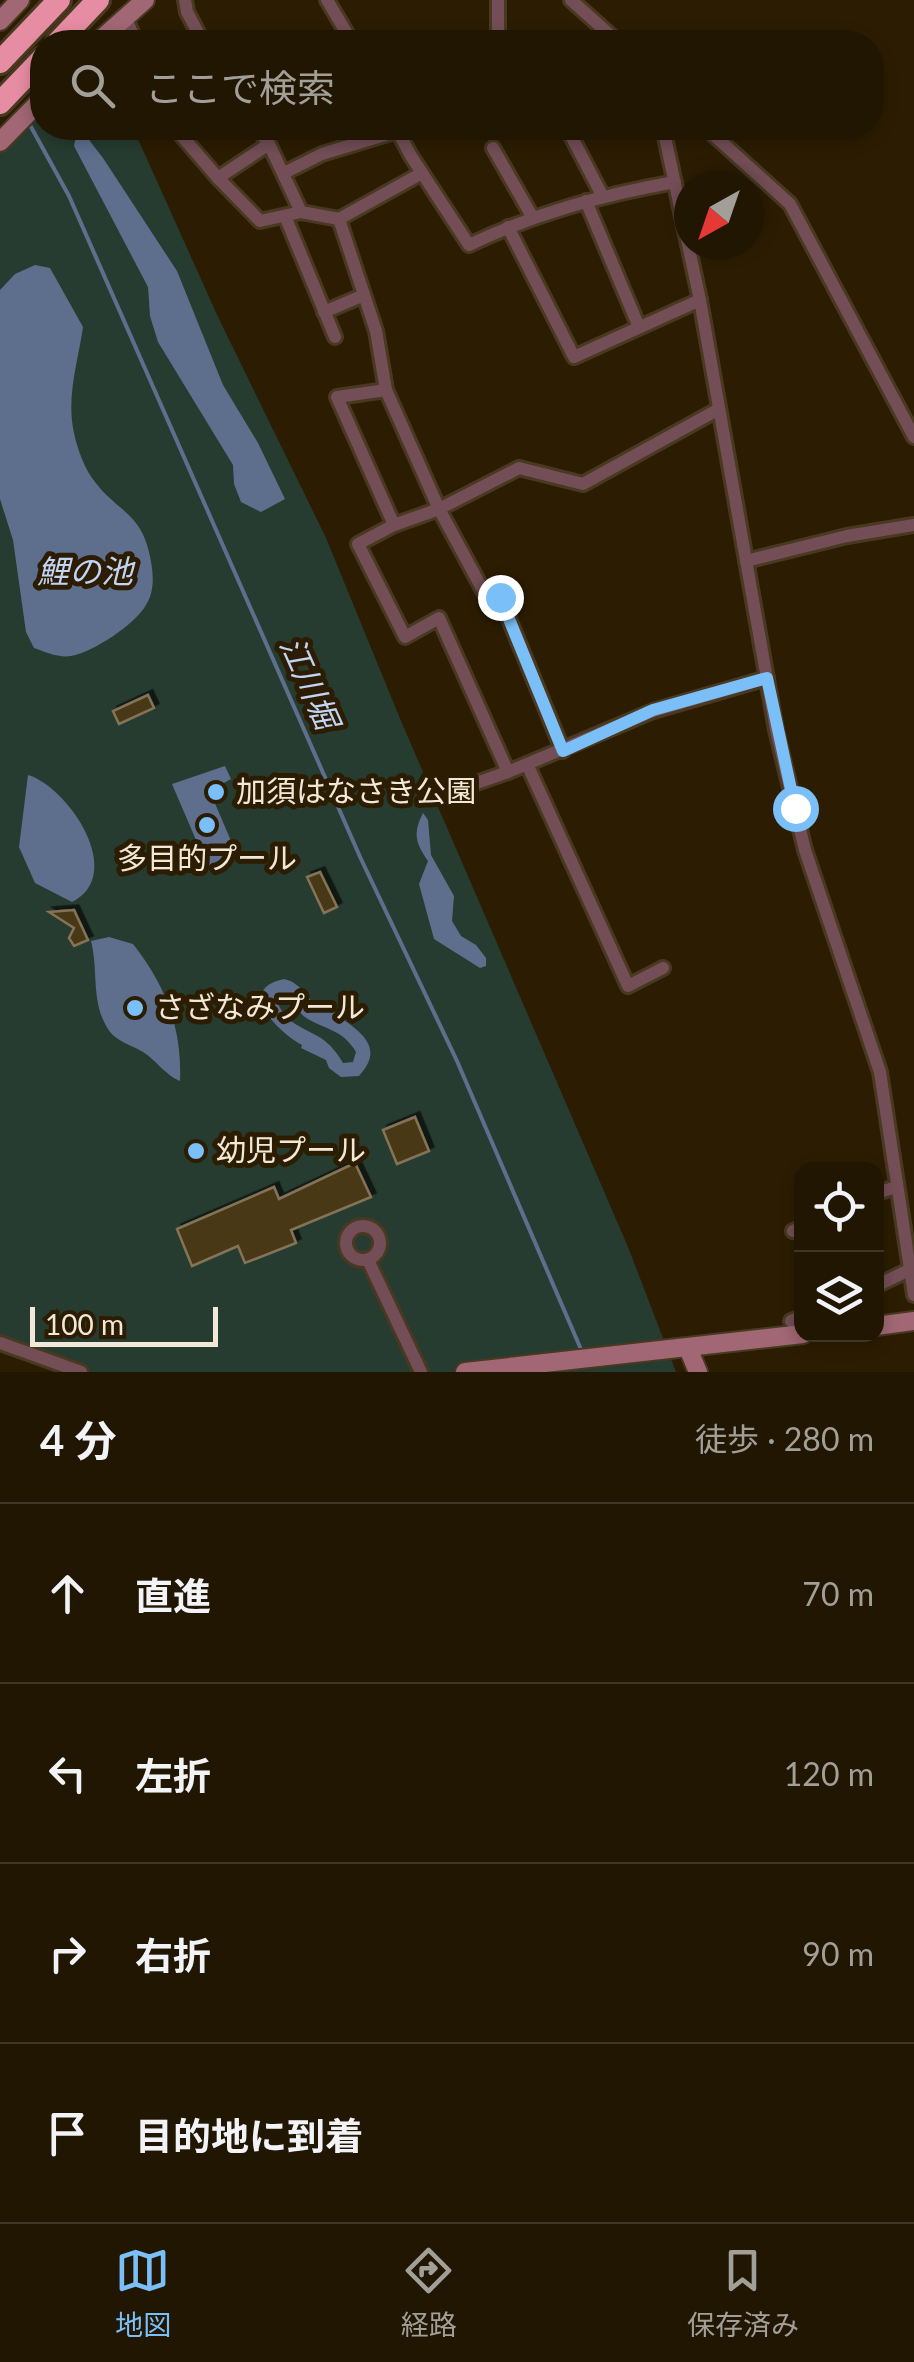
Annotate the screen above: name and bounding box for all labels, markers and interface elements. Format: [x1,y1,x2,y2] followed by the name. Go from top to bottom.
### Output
[30,30,884,140] search box
[65,58,120,113] icon: search
[145,64,335,110] text: ここで検索
[674,170,764,260] north arrow
[37,551,136,590] water label: 鯉の池
[478,575,524,621] route end
[273,631,350,739] water label: 江川堀
[236,772,476,808] place label: 加須はなさき公園
[205,781,227,803] marker: 加須はなさき公園
[773,786,819,832] route start
[196,814,218,836] marker: 多目的プール
[117,839,297,875] place label: 多目的プール
[155,988,365,1024] place label: さざなみプール
[124,997,146,1019] marker: さざなみプール
[216,1131,366,1167] place label: 幼児プール
[185,1140,207,1162] marker: 幼児プール
[794,1162,884,1342] map controls
[794,1162,884,1252] button: locate
[794,1252,884,1342] button: layers
[30,1302,218,1346] scale bar
[45,1307,124,1341] text: 100 m
[40,1415,117,1465] text: 4 分
[695,1419,874,1458] text: 徒歩 · 280 m
[40,1566,95,1621] icon: ahead
[135,1572,211,1618] text: 直進
[802,1574,874,1613] text: 70 m
[40,1746,95,1801] icon: left
[135,1752,211,1798] text: 左折
[784,1754,874,1793] text: 120 m
[40,1926,95,1981] icon: right
[135,1932,211,1978] text: 右折
[802,1934,874,1973] text: 90 m
[40,2106,95,2161] icon: arrive
[135,2112,363,2158] text: 目的地に到着
[115,2243,171,2343] tab: 地図
[401,2243,457,2343] tab: 経路
[687,2243,799,2343] tab: 保存済み

